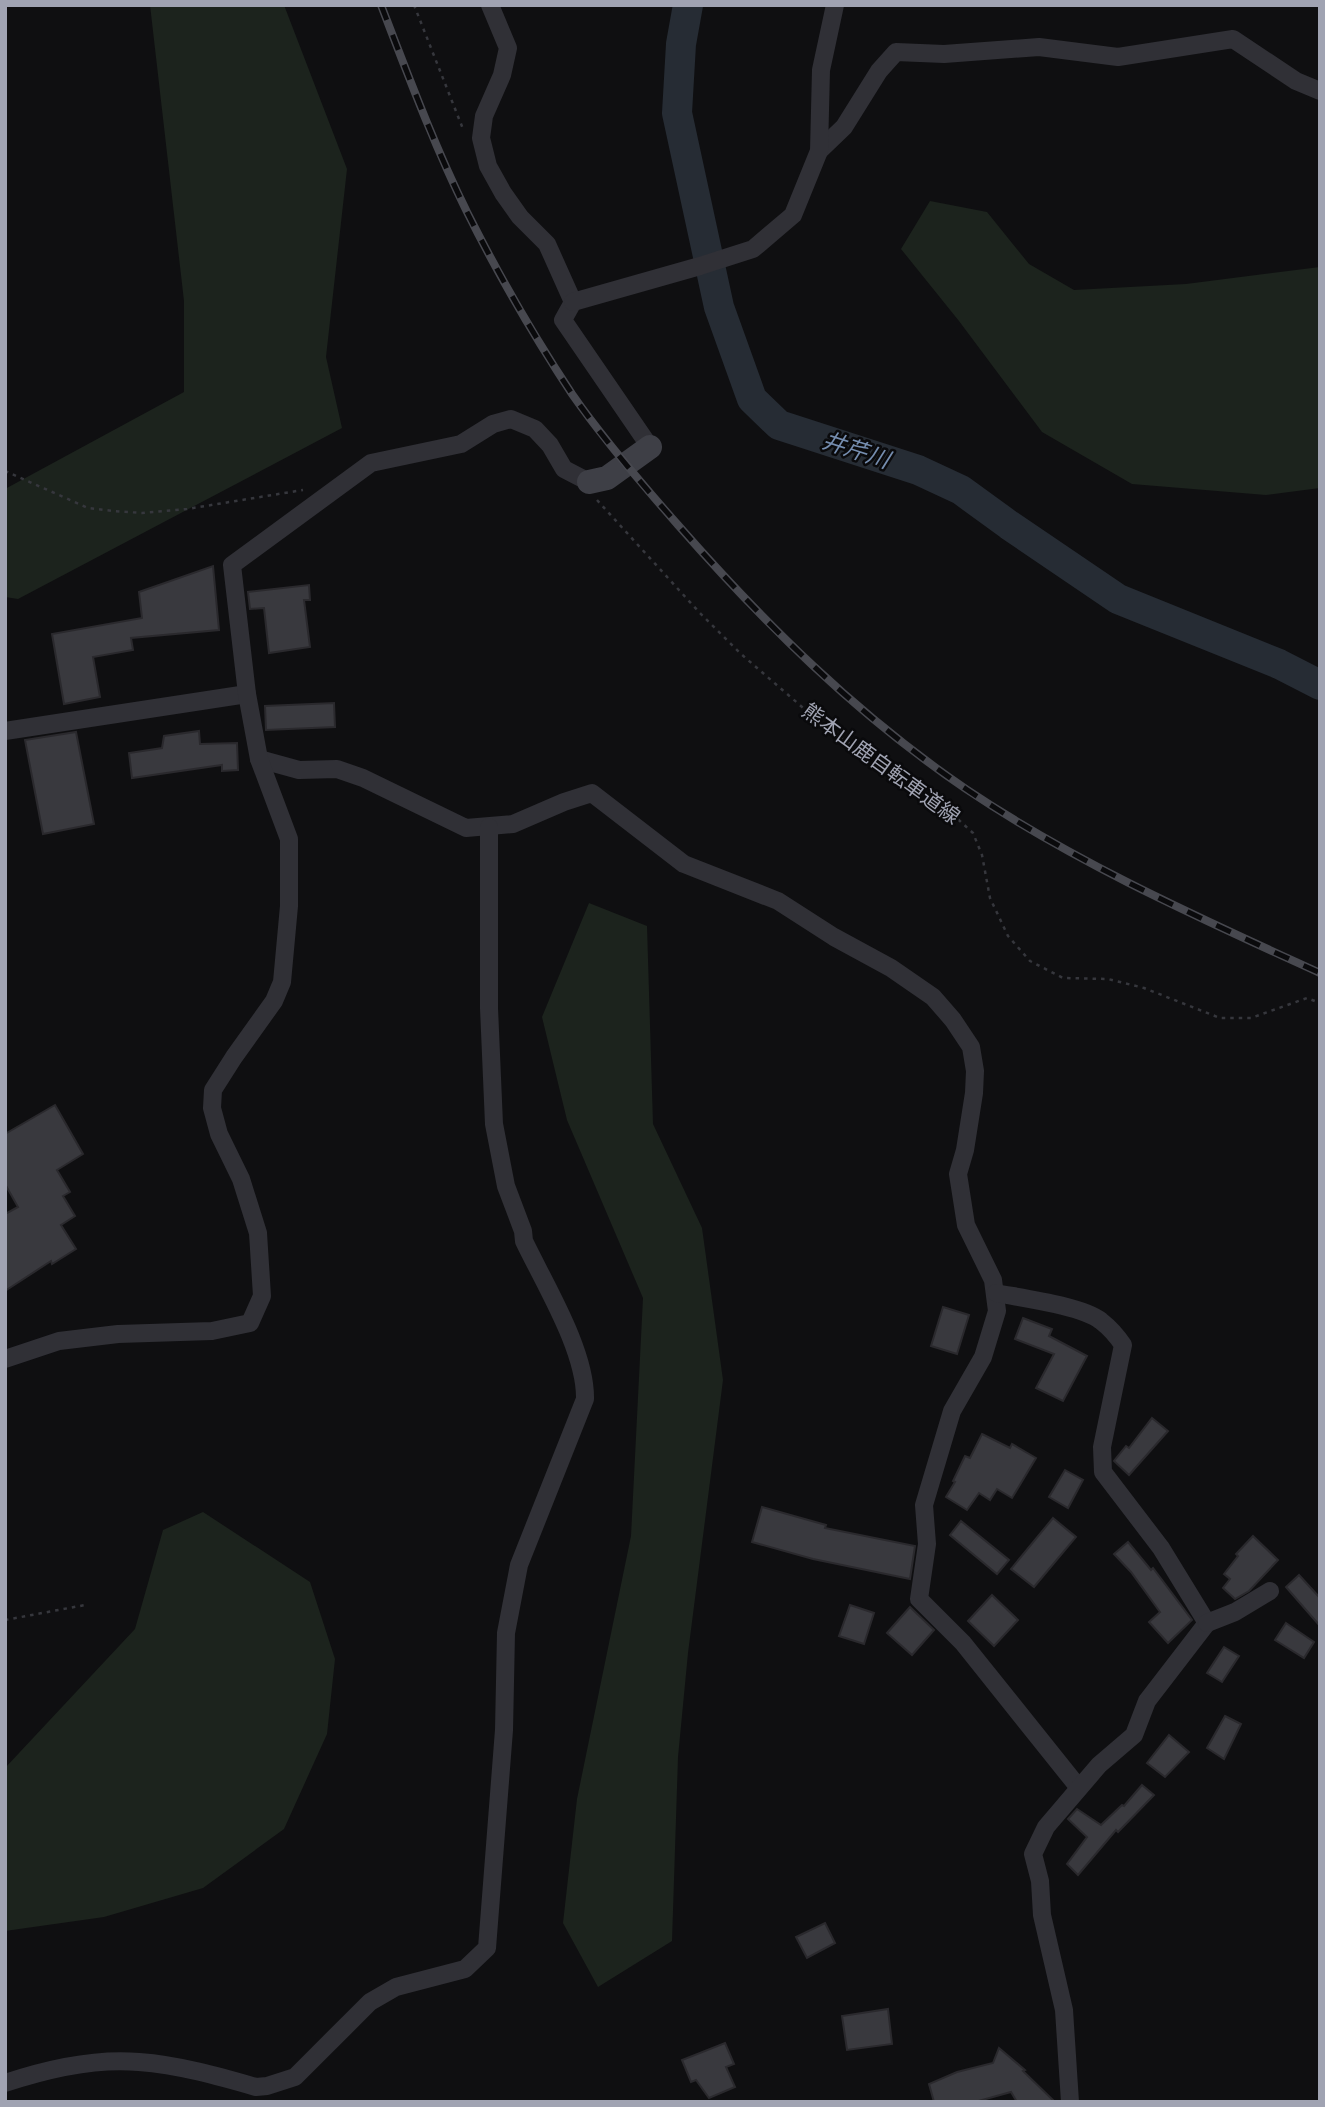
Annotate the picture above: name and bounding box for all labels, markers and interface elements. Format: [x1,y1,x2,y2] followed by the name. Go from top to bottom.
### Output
[819,425,896,474] water label: 井芹川
[798,697,966,828] street label: 熊本山鹿自転車道線

